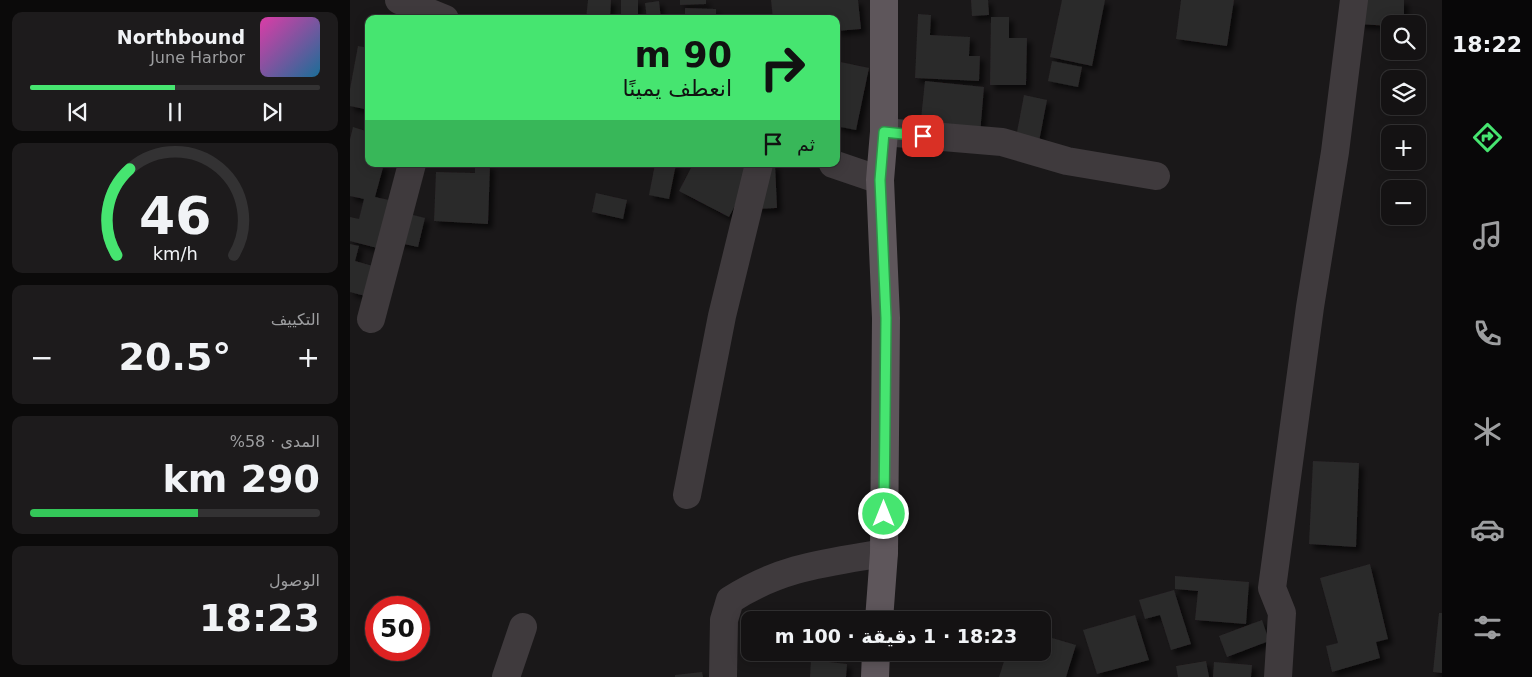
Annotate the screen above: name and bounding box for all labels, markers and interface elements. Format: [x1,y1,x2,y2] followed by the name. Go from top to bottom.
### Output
[1381,15,1426,225] map controls
[1381,15,1426,60] button: search
[117,26,245,48] text: Northbound
[1452,32,1522,57] text: 18:22
[635,35,732,75] text: 90 m
[750,35,815,100] icon: right
[150,48,245,67] text: June Harbor
[1381,70,1426,115] button: layers
[623,76,732,101] text: انعطف يمينًا
[64,98,92,126] icon: previous
[161,98,189,126] icon: pause
[258,98,286,126] icon: next
[902,115,944,157] pin
[1470,120,1505,155] icon: directions
[909,122,937,150] icon: arrive
[1381,125,1426,170] button: +
[759,130,787,158] icon: arrive
[797,133,815,155] text: ثم
[1381,180,1426,225] button: −
[139,186,211,246] text: 46
[1470,218,1505,253] icon: music
[152,243,198,264] text: km/h
[271,310,320,329] text: التكييف
[1470,316,1505,351] icon: phone
[119,335,231,379] text: 20.5°
[30,341,53,374] text: −
[297,341,320,374] text: +
[1470,414,1505,449] icon: climate
[230,432,320,451] text: المدى · 58%
[163,457,320,501] text: 290 km
[857,487,909,539] position arrow
[1470,512,1505,547] icon: car
[269,571,320,590] text: الوصول
[199,596,320,640] text: 18:23
[365,596,430,661] speed limit sign: 50
[1470,610,1505,645] icon: filters
[775,625,1017,647] text: 18:23 · 1 دقيقة · 100 m

